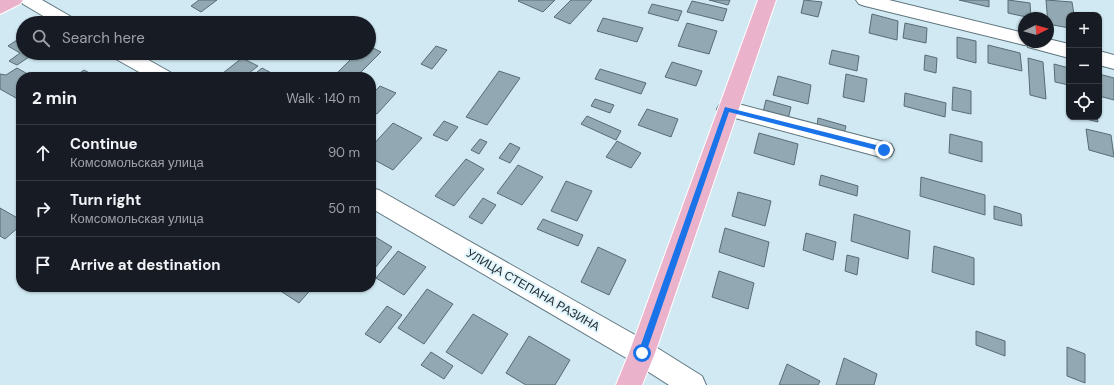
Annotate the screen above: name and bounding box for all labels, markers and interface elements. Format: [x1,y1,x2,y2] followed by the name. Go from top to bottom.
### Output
[1018,12,1054,48] north arrow
[1066,12,1102,120] map controls
[1066,12,1102,48] button: +
[16,16,376,60] search box
[30,27,52,49] icon: search
[62,28,145,48] text: Search here
[1066,48,1102,84] button: −
[1066,84,1102,120] button: locate
[32,87,77,109] text: 2 min
[286,90,360,107] text: Walk · 140 m
[70,134,138,154] text: Continue
[875,141,893,159] route end
[32,142,54,164] icon: ahead
[328,144,360,161] text: 90 m
[70,154,204,171] text: Комсомольская улица
[70,190,141,210] text: Turn right
[32,198,54,220] icon: right
[328,200,360,217] text: 50 m
[70,210,204,227] text: Комсомольская улица
[463,245,603,335] street label: УЛИЦА СТЕПАНА РАЗИНА
[32,254,54,276] icon: arrive
[70,255,221,275] text: Arrive at destination
[633,344,651,362] route start

